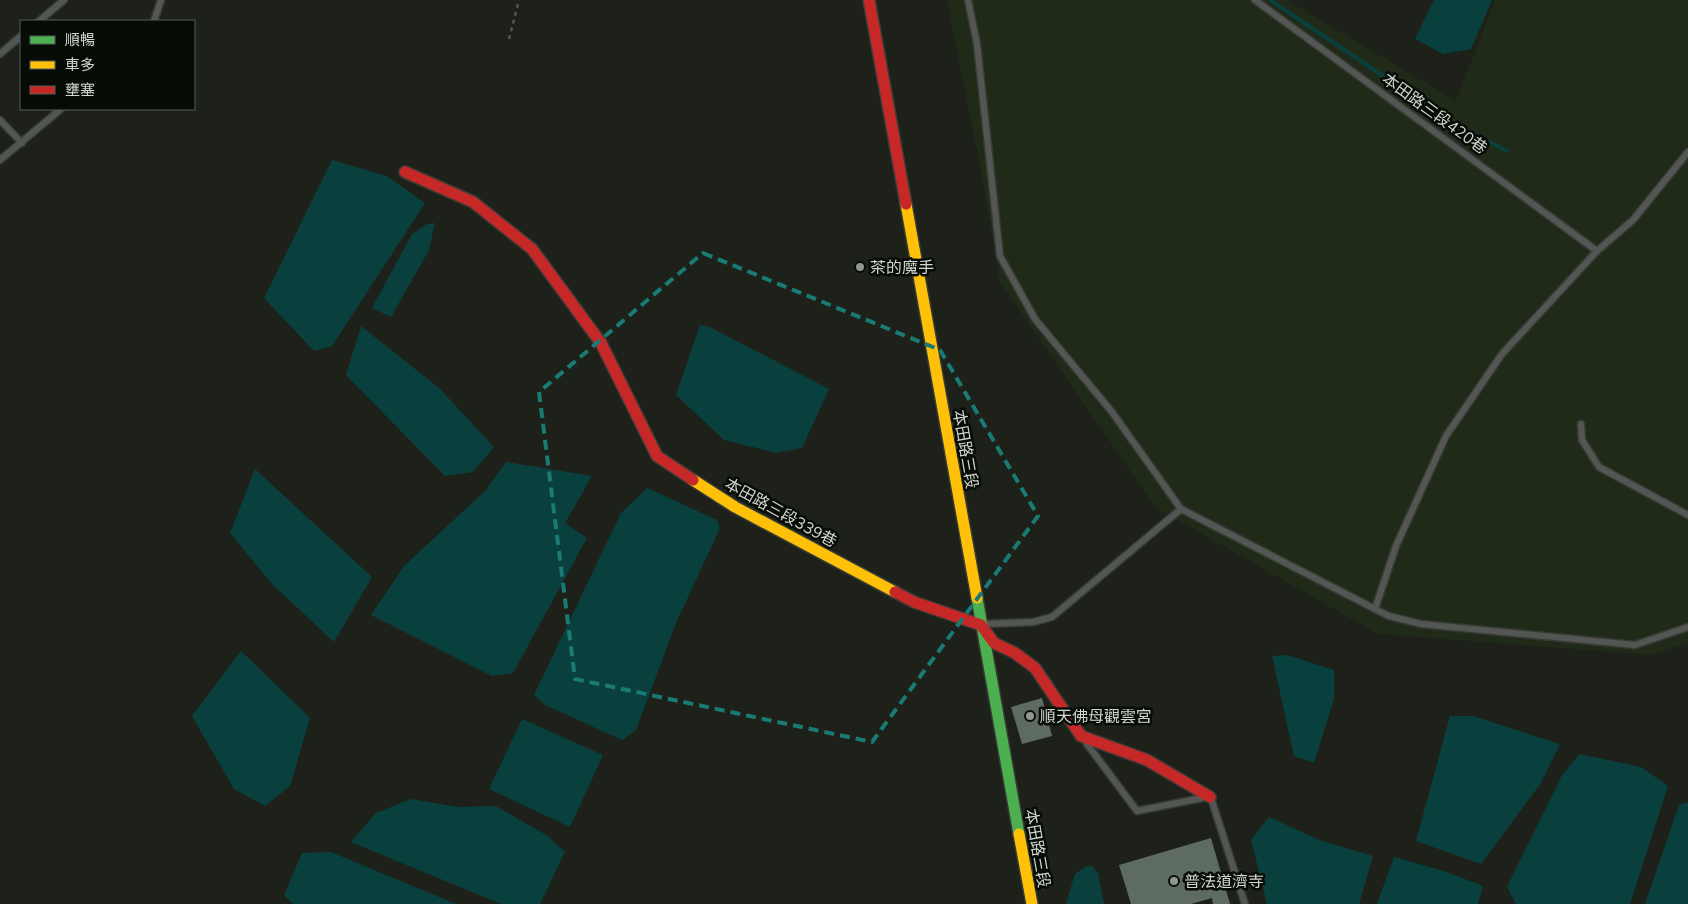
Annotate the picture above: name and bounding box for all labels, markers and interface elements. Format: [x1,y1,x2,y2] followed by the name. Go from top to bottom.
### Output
[20,20,195,110] legend
[65,30,95,50] text: 順暢
[65,55,95,75] text: 車多
[1377,68,1491,159] street label: 本田路三段420巷
[65,80,95,100] text: 壅塞
[870,257,934,279] place label: 茶的魔手
[854,261,866,273] marker: 茶的魔手
[947,408,983,490] street label: 本田路三段
[721,473,840,553] street label: 本田路三段339巷
[1040,706,1152,728] place label: 順天佛母觀雲宮
[1024,710,1036,722] marker: 順天佛母觀雲宮
[1019,807,1055,889] street label: 本田路三段
[1184,871,1264,893] place label: 普法道濟寺
[1168,875,1180,887] marker: 普法道濟寺

